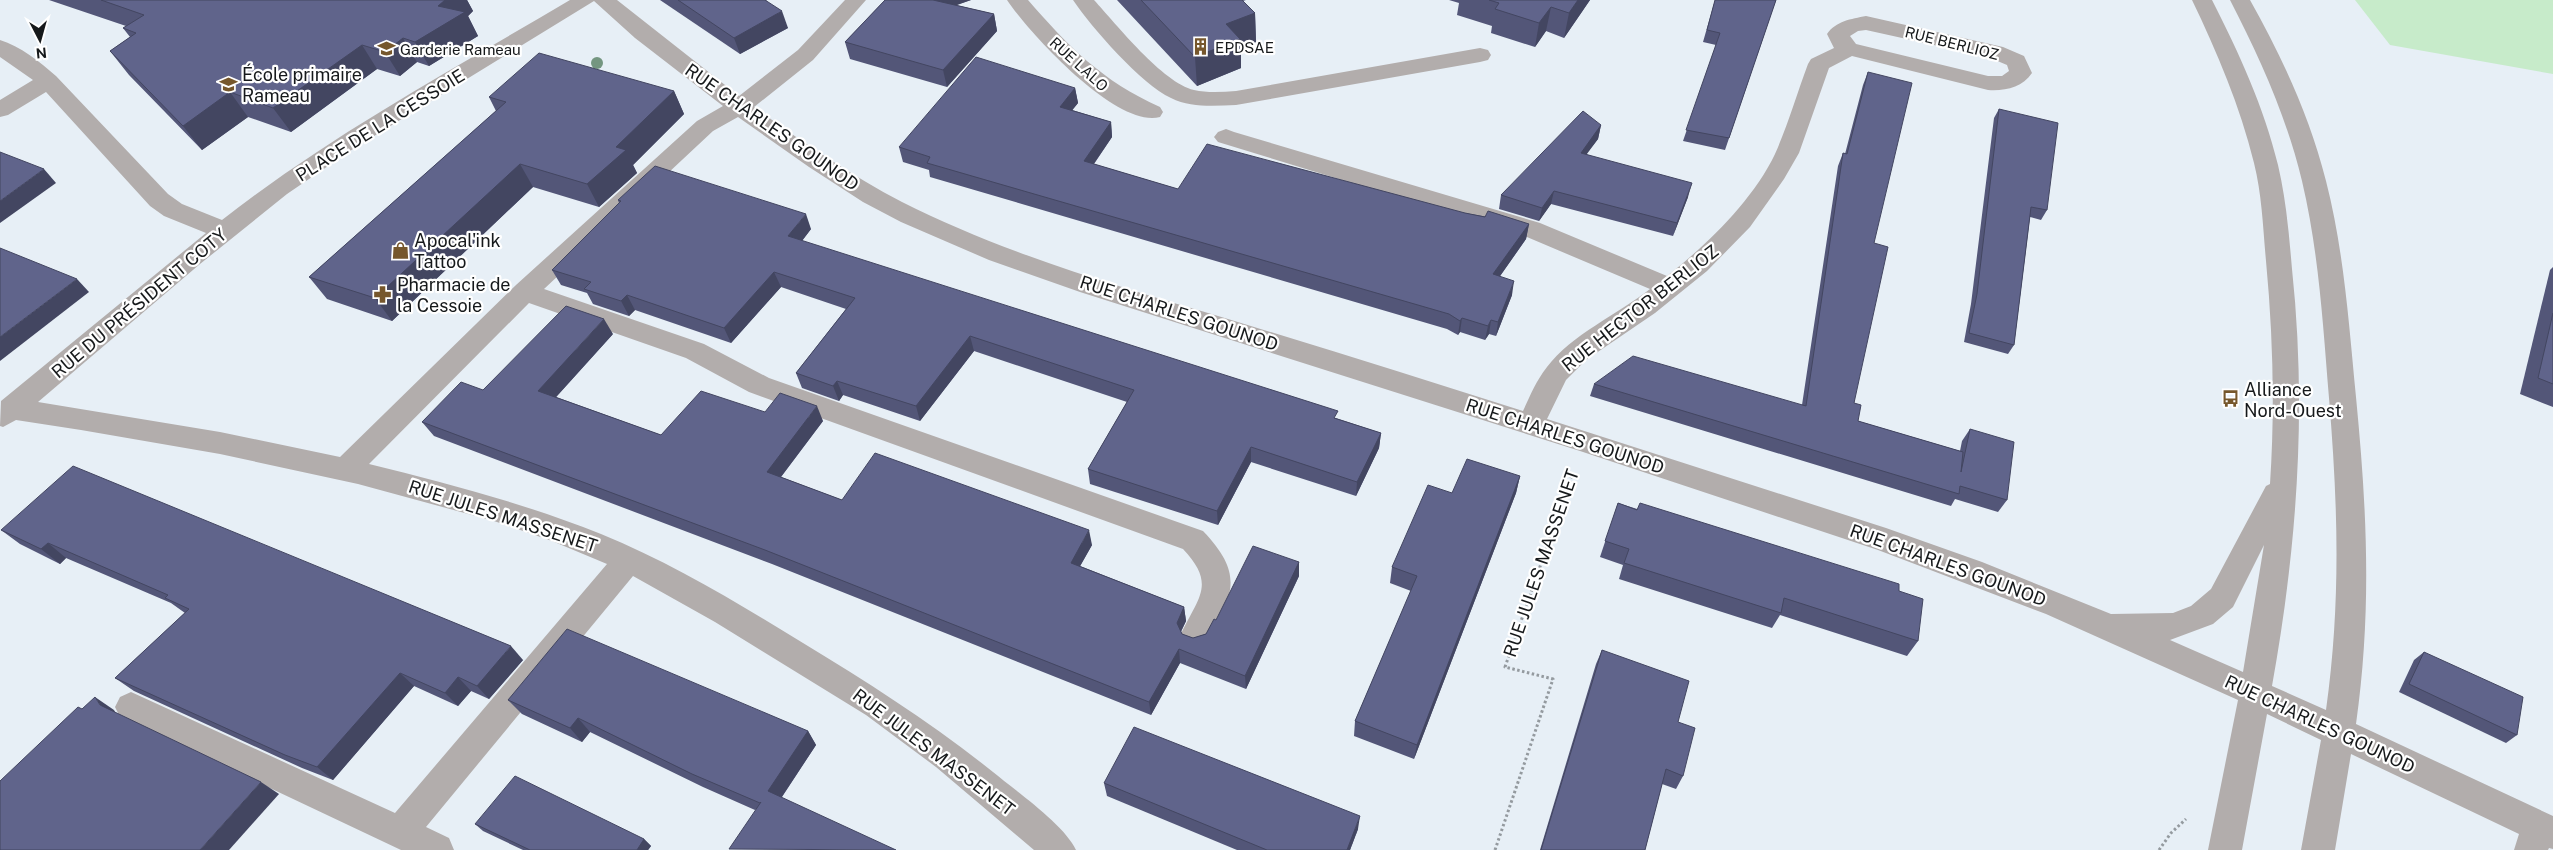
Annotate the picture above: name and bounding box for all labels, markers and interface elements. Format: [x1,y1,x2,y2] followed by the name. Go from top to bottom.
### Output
[15,15,65,65] north arrow
[1903,23,2001,63] street label: RUE BERLIOZ
[1046,34,1112,94] street label: RUE LALO
[1191,37,1211,57] building icon: EPDSAE
[376,39,396,59] school or university icon: Garderie Rameau
[1215,39,1274,56] place label: EPDSAE
[400,41,521,58] place label: Garderie Rameau
[35,44,48,61] text: N
[681,59,863,195] street label: RUE CHARLES GOUNOD
[242,63,362,106] place label: École primaire Rameau
[292,64,468,186] street label: PLACE DE LA CESSOIE
[218,74,238,94] school or university icon: École primaire Rameau
[47,223,231,382] street label: RUE DU PRÉSIDENT COTY
[414,230,501,272] place label: Apocal'ink Tattoo
[390,240,410,260] shop icon: Apocal'ink Tattoo
[1558,240,1722,376] street label: RUE HECTOR BERLIOZ
[1077,271,1281,355] street label: RUE CHARLES GOUNOD
[397,274,511,316] place label: Pharmacie de la Cessoie
[373,284,393,304] pharmacy icon: Pharmacie de la Cessoie
[2244,379,2342,421] place label: Alliance Nord-Ouest
[2220,389,2240,409] bus stop icon: Alliance Nord-Ouest
[1463,394,1667,478] street label: RUE CHARLES GOUNOD
[1499,466,1583,660] street label: RUE JULES MASSENET
[406,476,600,557] street label: RUE JULES MASSENET
[1847,520,2049,610] street label: RUE CHARLES GOUNOD
[2222,671,2418,777] street label: RUE CHARLES GOUNOD
[849,684,1019,820] street label: RUE JULES MASSENET

